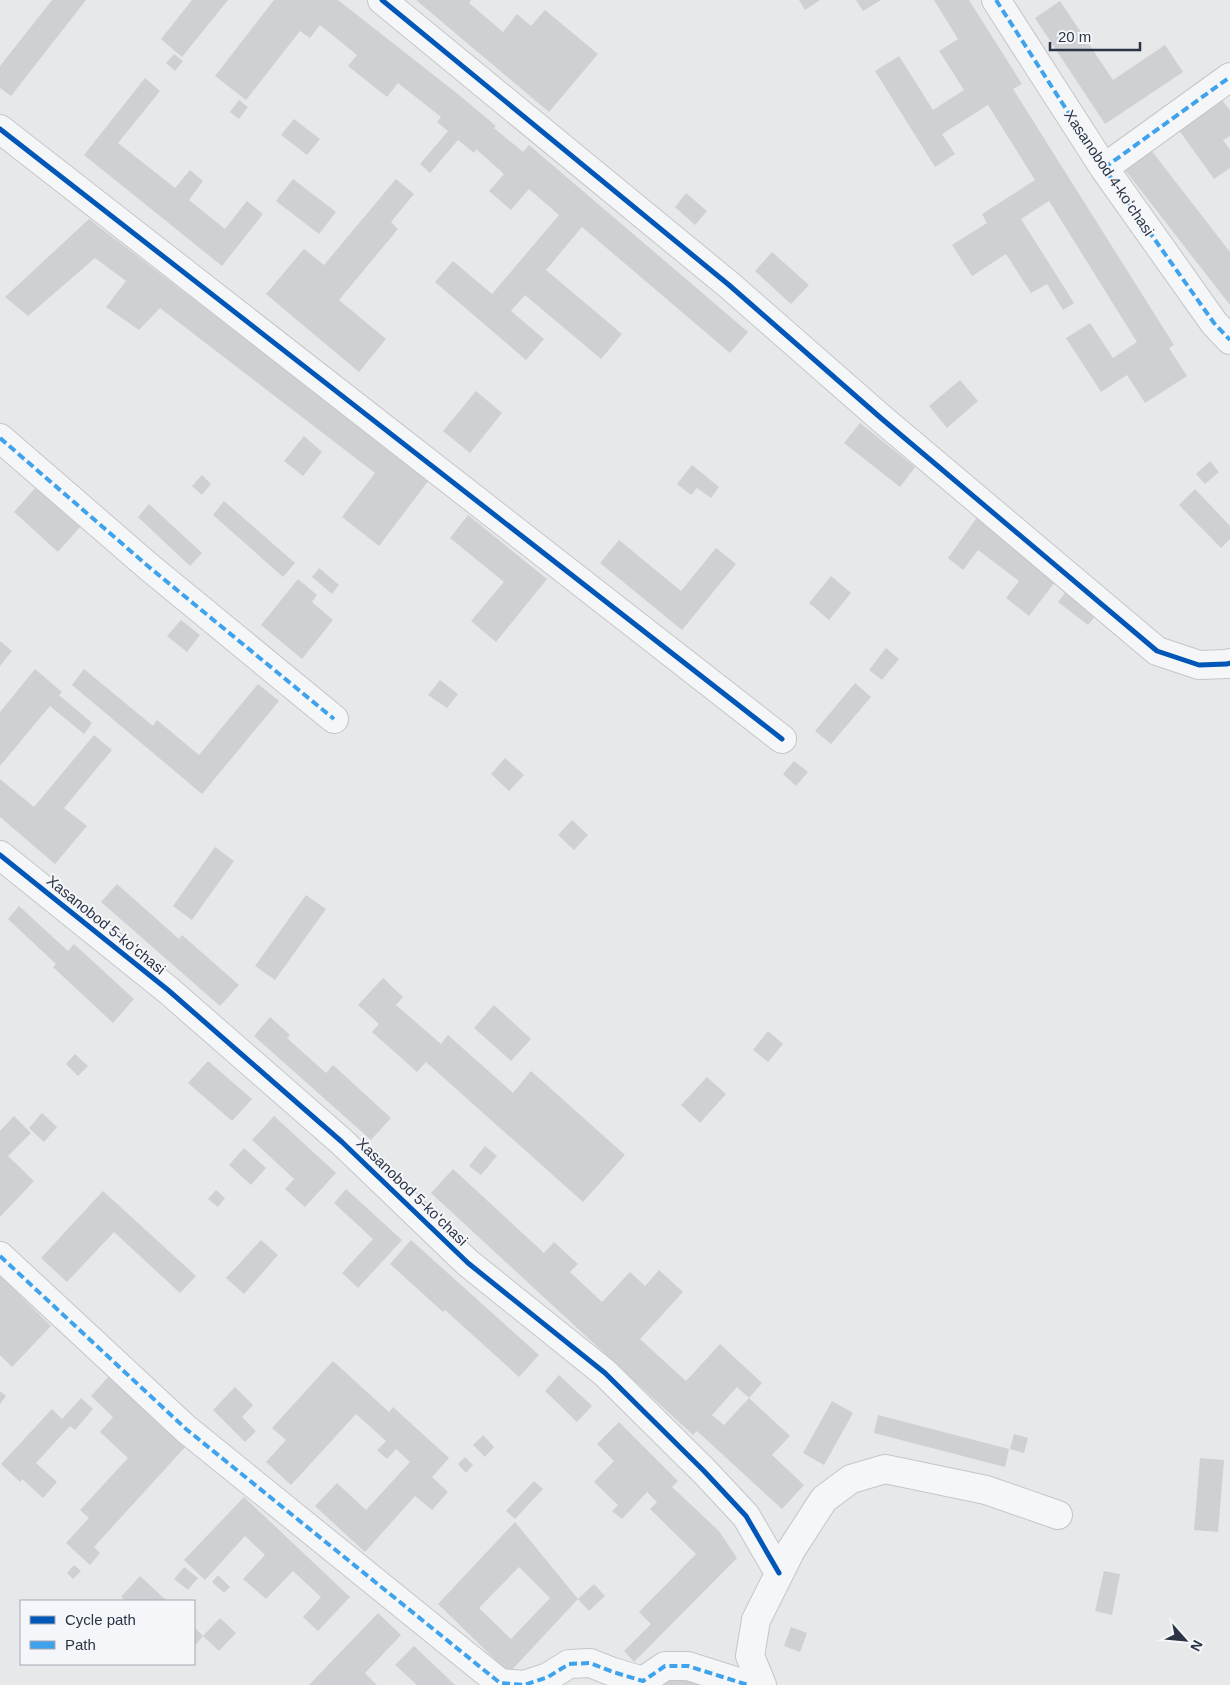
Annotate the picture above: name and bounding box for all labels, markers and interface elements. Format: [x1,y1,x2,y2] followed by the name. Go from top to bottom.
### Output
[1050,20,1140,52] scale bar
[1058,28,1091,45] text: 20 m
[1061,107,1158,239] street label: Xasanobod 4-koʻchasi
[44,872,169,978] street label: Xasanobod 5-koʻchasi
[353,1134,471,1249] street label: Xasanobod 5-koʻchasi
[20,1600,195,1665] legend
[65,1611,136,1628] text: Cycle path
[1160,1615,1210,1665] north arrow
[65,1636,96,1653] text: Path
[1187,1638,1206,1654] text: N

